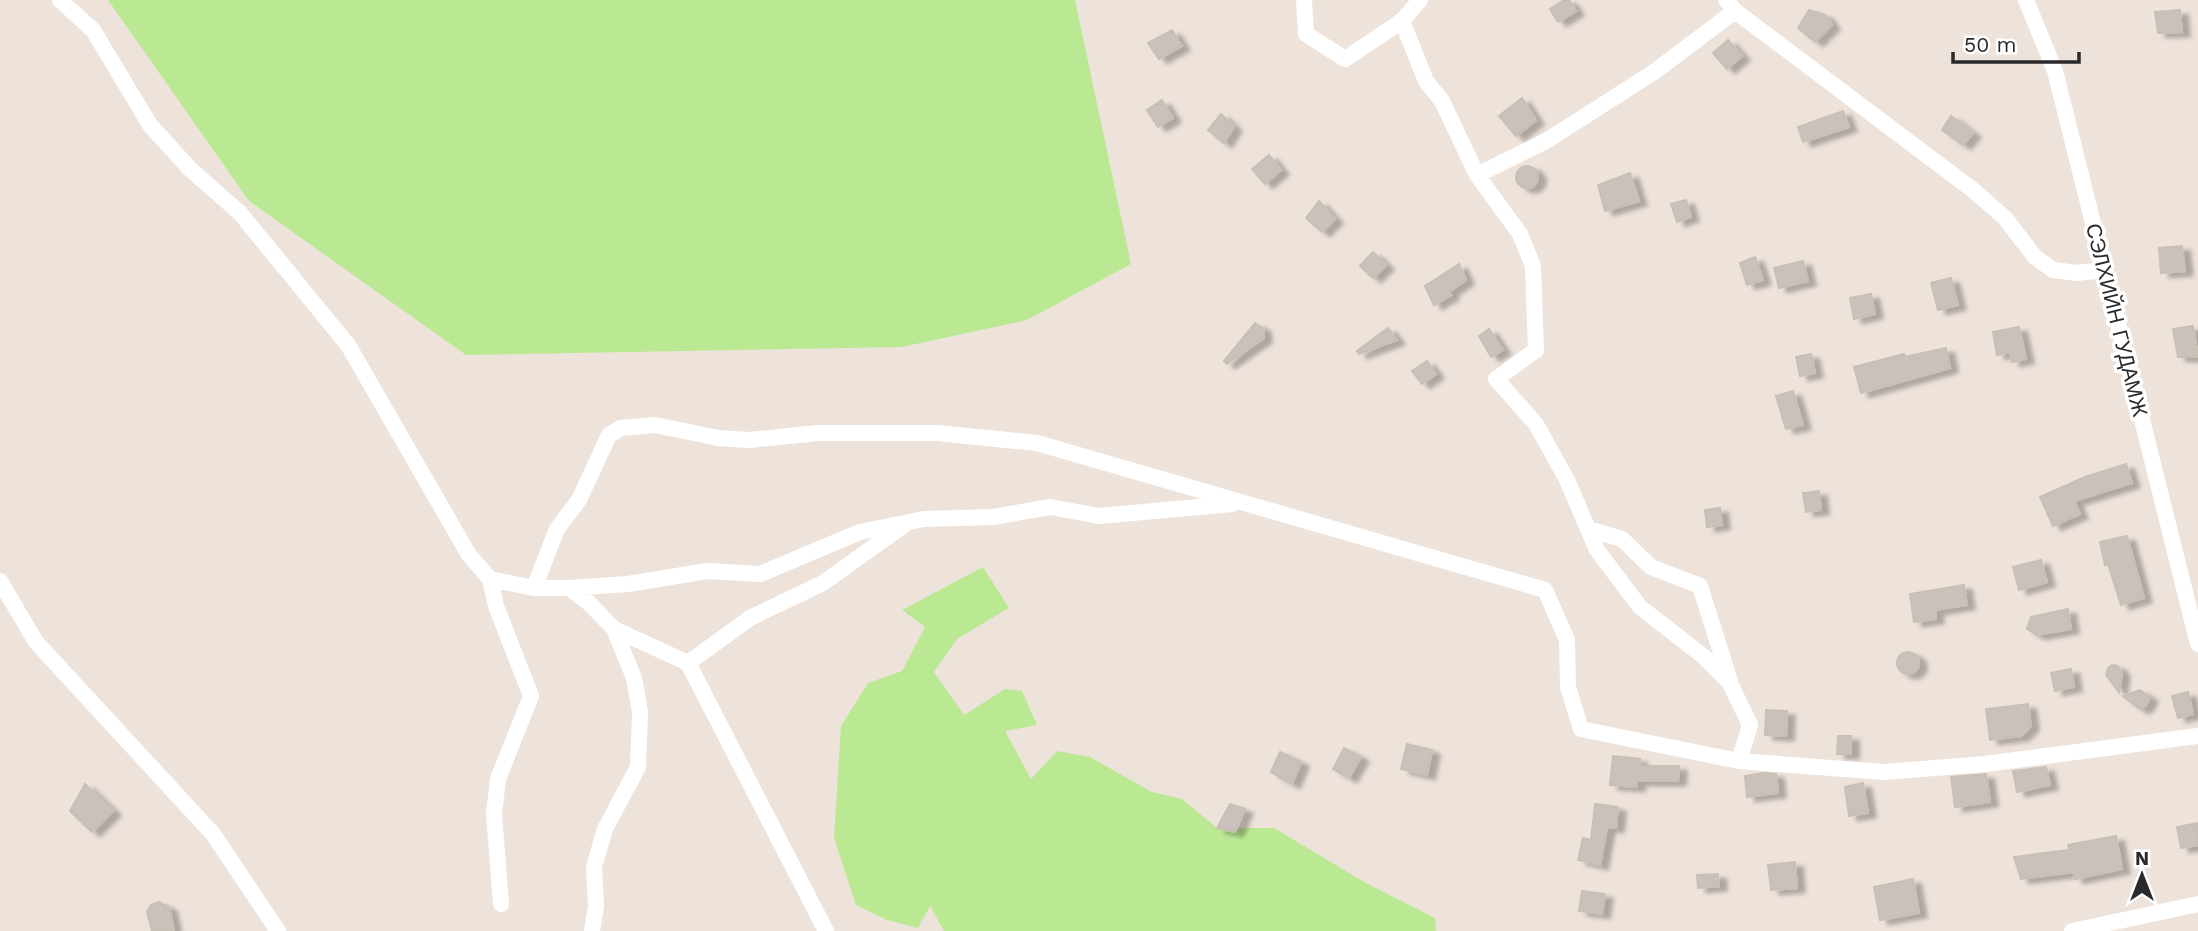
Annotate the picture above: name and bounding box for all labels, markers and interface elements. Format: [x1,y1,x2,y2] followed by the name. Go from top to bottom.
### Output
[1953,21,2079,65] scale bar
[1964,32,2016,57] text: 50 m
[2081,221,2153,420] street label: СЭЛХИЙН ГУДАМЖ
[2107,840,2177,910] north arrow
[2135,847,2149,870] text: N

